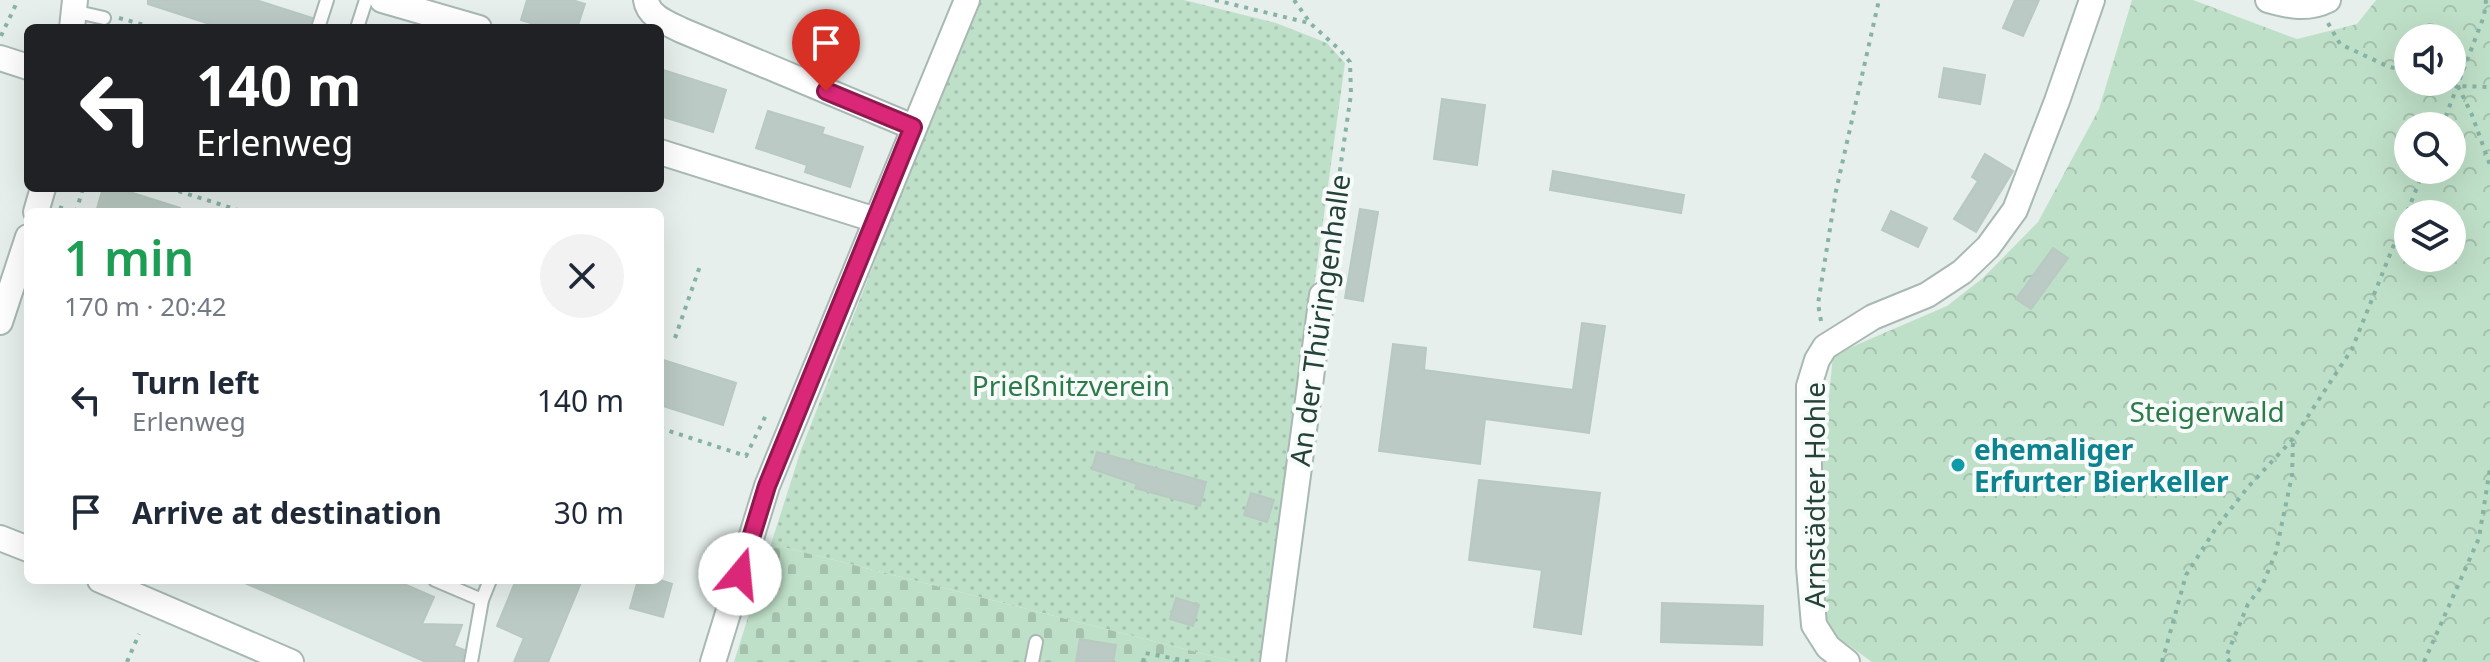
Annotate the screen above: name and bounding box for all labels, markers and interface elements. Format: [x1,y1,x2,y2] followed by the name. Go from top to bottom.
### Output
[792,9,860,91] pin
[804,21,848,65] icon: arrive
[2394,24,2466,272] map controls
[2394,24,2466,96] button: sound
[196,46,361,122] text: 140 m
[64,56,168,160] icon: left
[2394,112,2466,184] button: search
[196,118,353,167] text: Erlenweg
[1280,172,1358,468] street label: An der Thüringenhalle
[2394,200,2466,272] button: layers
[64,225,194,290] text: 1 min
[540,234,624,318] button: close
[64,288,227,324] text: 170 m · 20:42
[132,362,260,403] text: Turn left
[972,366,1170,404] park label: Prießnitzverein
[64,378,108,422] icon: left
[537,380,624,421] text: 140 m
[1795,382,1833,608] street label: Arnstädter Hohle
[2129,392,2285,430] park label: Steigerwald
[132,403,246,439] text: Erlenweg
[1974,430,2229,500] place label: ehemaliger Erfurter Bierkeller
[1949,456,1967,474] marker: ehemaliger Erfurter Bierkeller
[64,490,108,534] icon: arrive
[132,492,442,533] text: Arrive at destination
[554,492,624,533] text: 30 m
[698,532,782,616] position arrow

